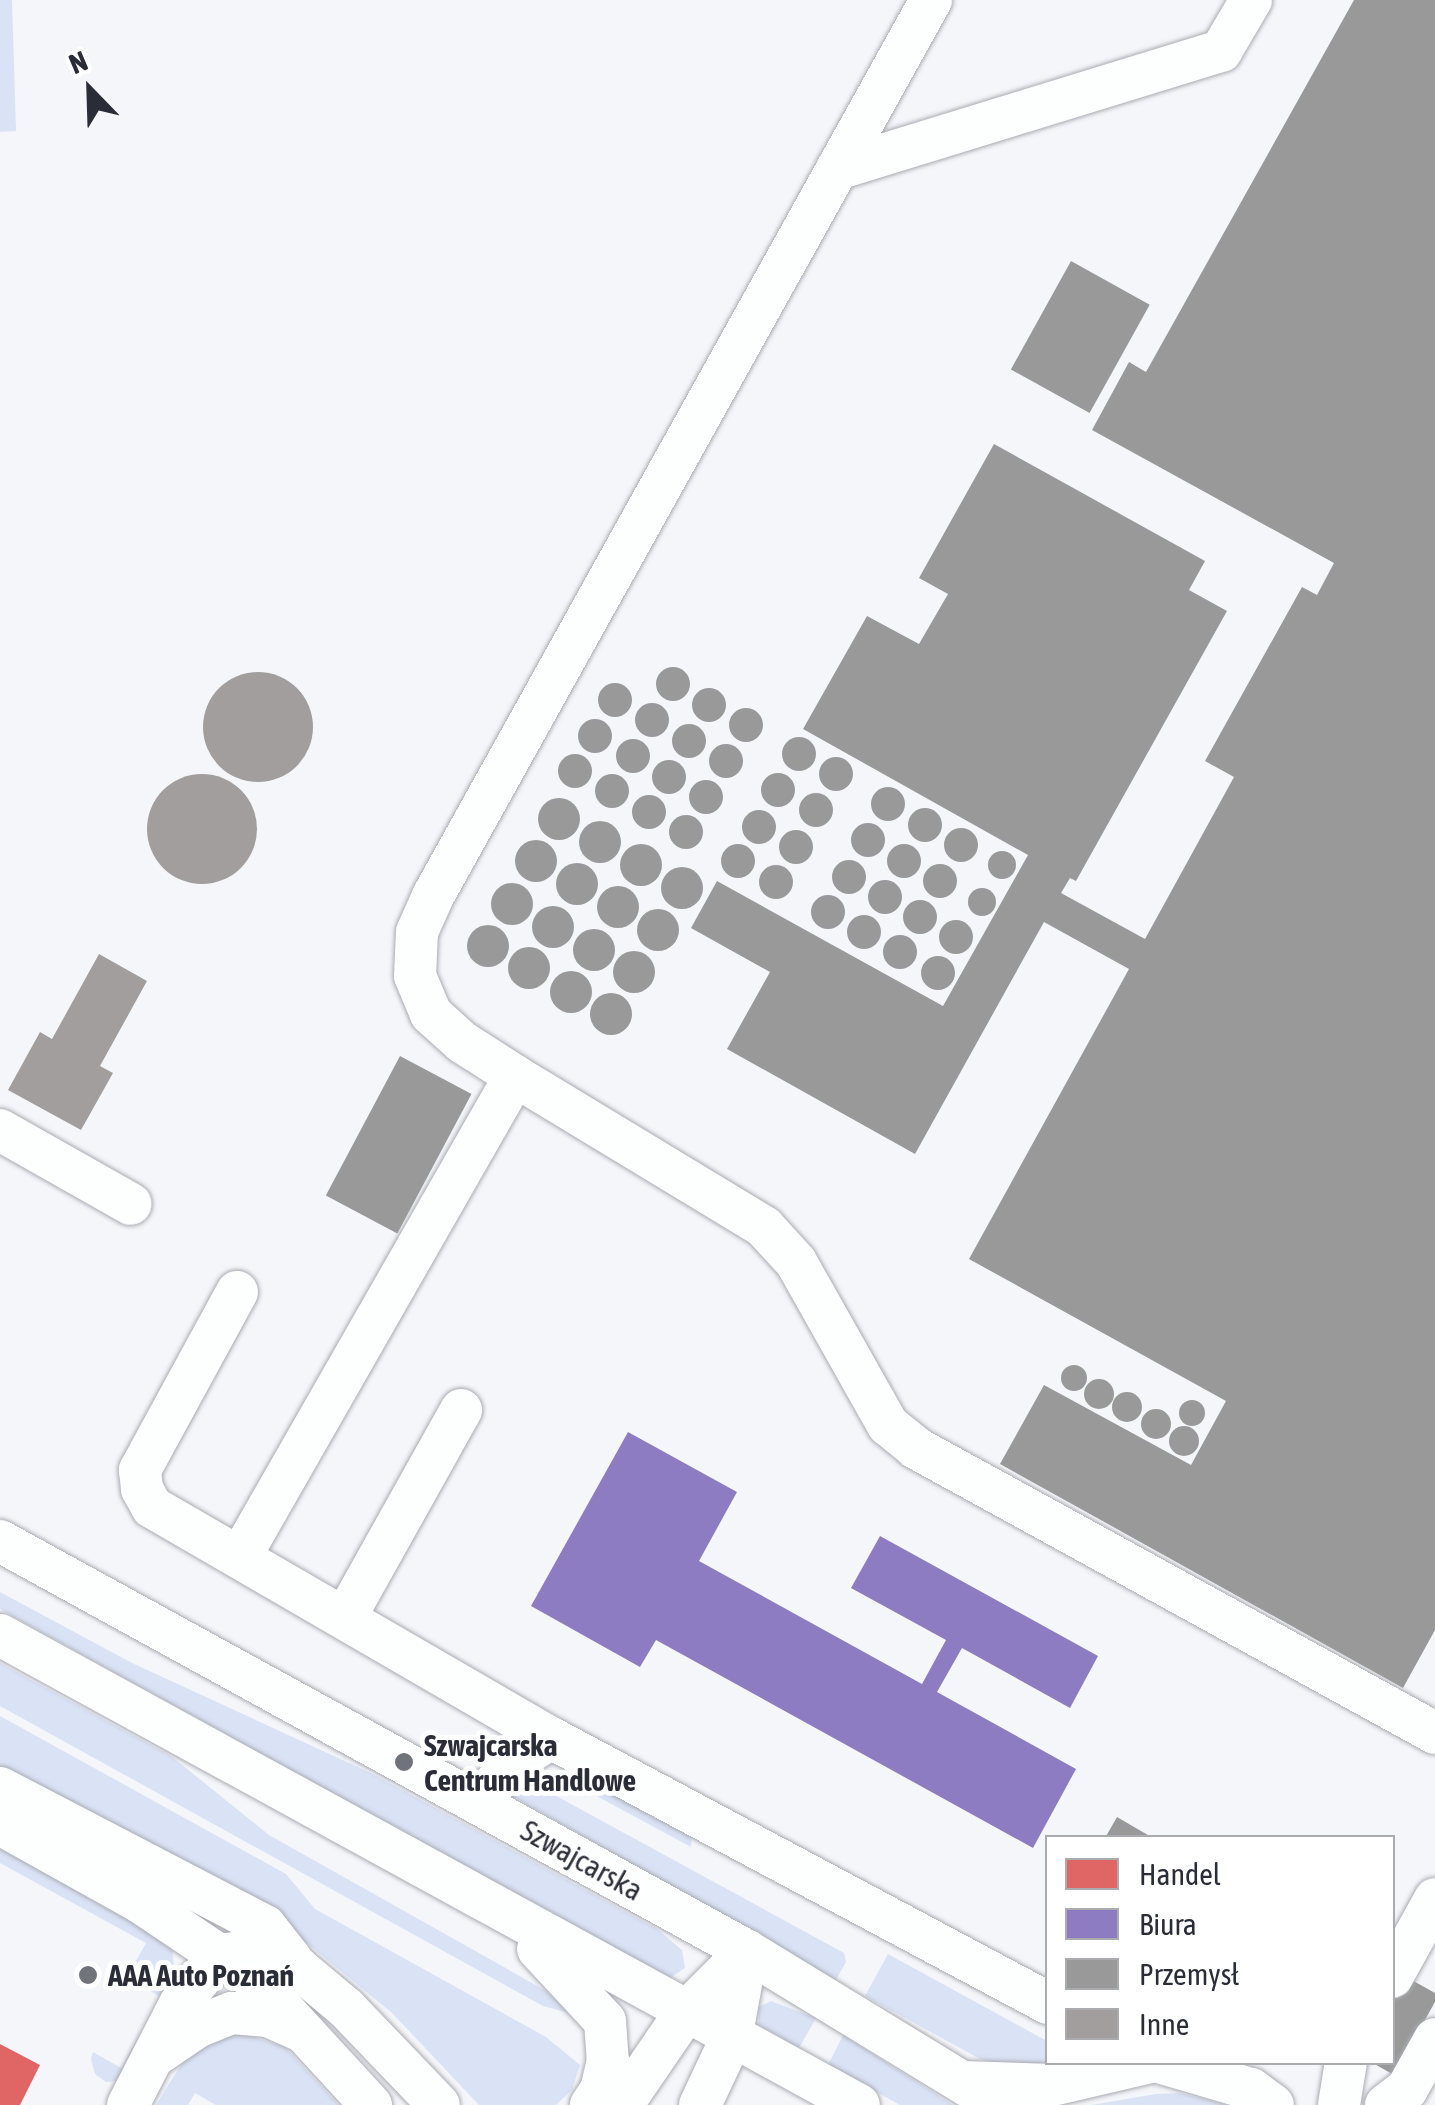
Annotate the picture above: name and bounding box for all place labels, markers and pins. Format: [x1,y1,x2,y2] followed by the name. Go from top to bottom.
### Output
[424,1727,636,1798] place label: Szwajcarska Centrum Handlowe
[393,1751,415,1773] marker: Szwajcarska Centrum Handlowe
[108,1957,294,1993] place label: AAA Auto Poznań
[77,1964,99,1986] marker: AAA Auto Poznań

